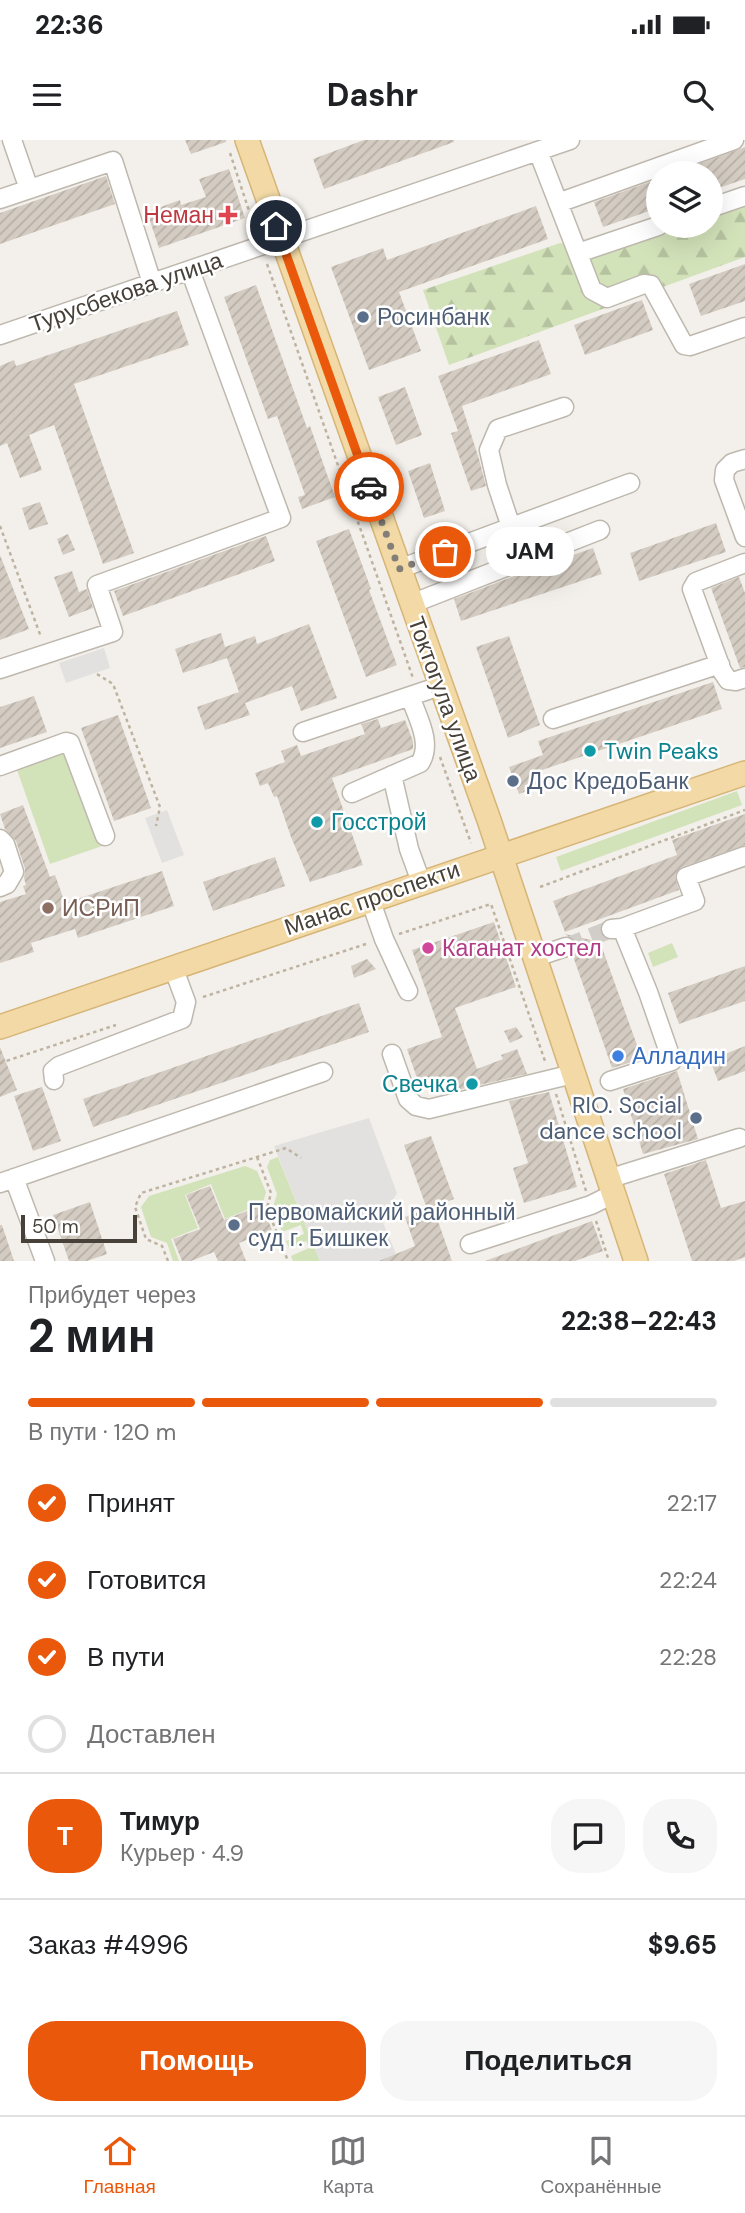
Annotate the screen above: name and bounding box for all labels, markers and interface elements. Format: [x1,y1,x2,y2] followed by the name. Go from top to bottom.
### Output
[35,8,104,42] text: 22:36
[327,74,418,116] text: Dashr
[28,76,66,114] icon: menu
[679,76,717,114] icon: search
[646,161,723,238] map controls
[646,161,723,238] button: layers
[246,196,306,256] pin
[143,200,214,230] place label: Неман
[220,207,236,223] marker: Неман
[257,207,295,245] icon: home
[26,245,227,339] street label: Турусбекова улица
[377,302,490,332] place label: Росинбанк
[355,309,371,325] marker: Росинбанк
[334,452,404,522] courier
[350,468,388,506] icon: car
[415,522,475,582] pin
[487,528,574,576] callout: JAM
[426,533,464,571] icon: bag
[506,536,554,566] text: JAM
[401,612,489,786] street label: Токтогула улица
[604,736,719,766] place label: Twin Peaks
[582,743,598,759] marker: Twin Peaks
[527,766,690,796] place label: Дос КредоБанк
[505,773,521,789] marker: Дос КредоБанк
[331,807,427,837] place label: Госстрой
[309,814,325,830] marker: Госстрой
[280,854,464,942] street label: Манас проспекти
[62,893,140,923] place label: ИСРиП
[40,900,56,916] marker: ИСРиП
[442,933,602,963] place label: Каганат хостел
[420,940,436,956] marker: Каганат хостел
[632,1041,726,1071] place label: Алладин
[610,1048,626,1064] marker: Алладин
[382,1069,458,1099] place label: Свечка
[464,1076,480,1092] marker: Свечка
[539,1090,682,1146] place label: RIO. Social dance school
[688,1110,704,1126] marker: RIO. Social dance school
[248,1197,516,1253] place label: Первомайский районный суд г. Бишкек
[21,1212,136,1244] scale bar
[32,1214,79,1239] text: 50 m
[226,1217,242,1233] marker: Первомайский районный суд г. Бишкек
[28,1280,196,1310] text: Прибудет через
[561,1304,717,1338] text: 22:38–22:43
[28,1306,155,1366] text: 2 мин
[28,1417,176,1447] text: В пути · 120 m
[28,1484,66,1522] icon: check
[87,1486,175,1520] text: Принят
[666,1488,717,1518] text: 22:17
[28,1561,66,1599] icon: check
[87,1563,206,1597] text: Готовится
[659,1565,717,1595] text: 22:24
[28,1638,66,1676] icon: check
[87,1640,165,1674] text: В пути
[659,1642,717,1672] text: 22:28
[87,1717,216,1751] text: Доставлен
[551,1799,625,1873] button: chat
[643,1799,717,1873] button: phone
[120,1804,200,1838] text: Тимур
[57,1819,73,1853] text: Т
[120,1838,244,1868] text: Курьер · 4.9
[28,1928,189,1962] text: Заказ #4996
[648,1928,717,1962] text: $9.65
[28,2021,366,2101] button: Помощь
[380,2021,717,2101] button: Поделиться
[83,2132,156,2199] tab: Главная
[323,2132,374,2199] tab: Карта
[541,2132,662,2199] tab: Сохранённые

